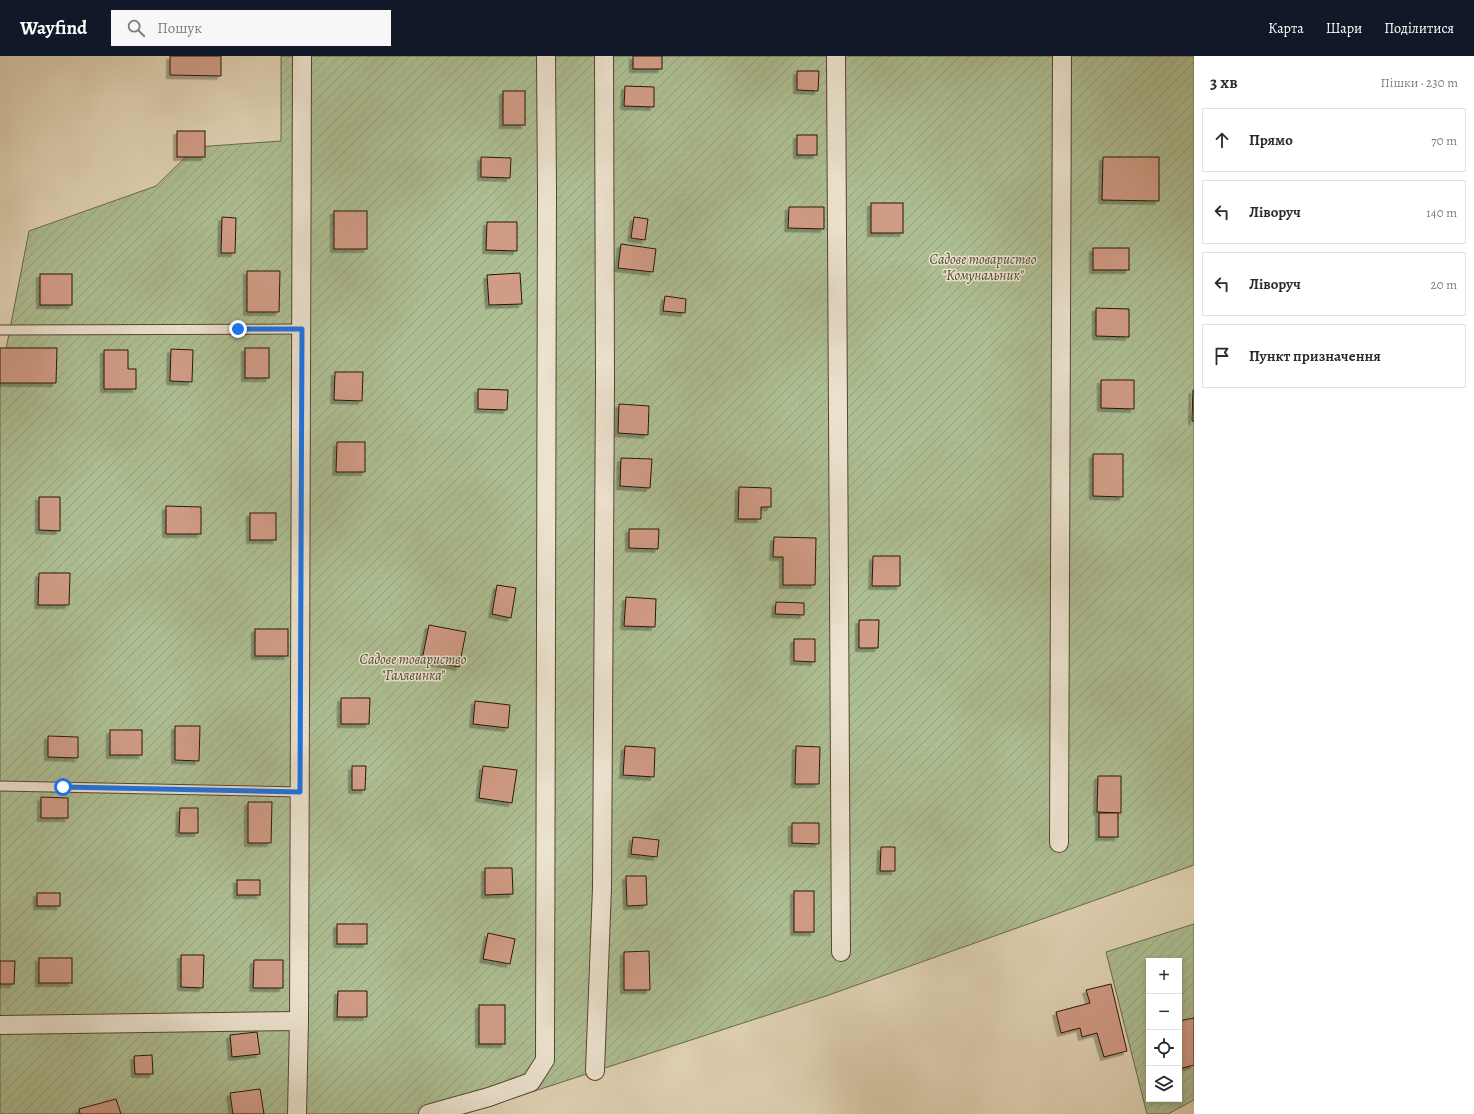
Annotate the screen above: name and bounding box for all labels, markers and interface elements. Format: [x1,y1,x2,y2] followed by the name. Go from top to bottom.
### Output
[111,10,391,46] search box
[20,15,87,41] text: Wayfind
[125,17,147,39] icon: search
[157,18,202,38] text: Пошук
[1268,19,1304,38] text: Карта
[1326,19,1362,38] text: Шари
[1384,19,1454,38] text: Поділитися
[1210,71,1238,94] text: 3 хв
[1381,74,1458,91] text: Пішки · 230 m
[1211,129,1233,151] icon: ahead
[1249,130,1293,150] text: Прямо
[1431,132,1457,149] text: 70 m
[1211,201,1233,223] icon: left
[1249,202,1301,222] text: Ліворуч
[1426,204,1457,221] text: 140 m
[930,250,1037,285] park label: Садове товариство "Комунальник"
[1211,273,1233,295] icon: left
[1249,274,1301,294] text: Ліворуч
[1431,276,1457,293] text: 20 m
[229,320,247,338] route end
[1211,345,1233,367] icon: arrive
[1249,346,1381,366] text: Пункт призначення
[360,650,467,685] park label: Садове товариство "Галявинка"
[54,778,72,796] route start
[1146,958,1182,1102] map controls
[1146,958,1182,994] button: +
[1146,994,1182,1030] button: −
[1146,1030,1182,1066] button: locate
[1146,1066,1182,1102] button: layers

